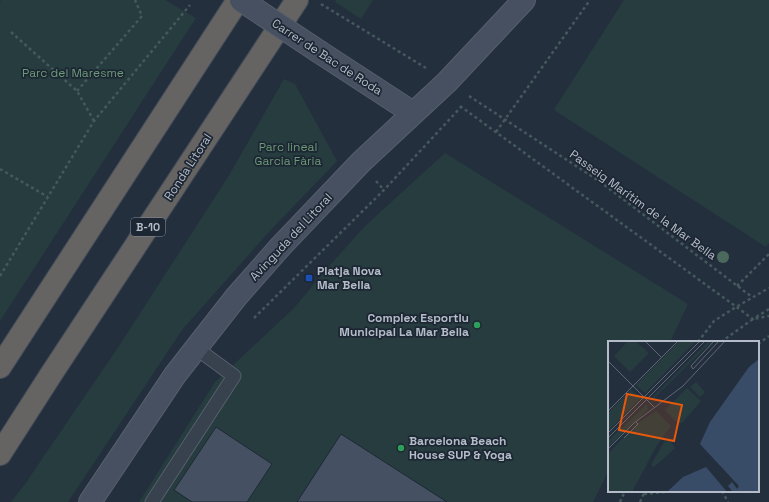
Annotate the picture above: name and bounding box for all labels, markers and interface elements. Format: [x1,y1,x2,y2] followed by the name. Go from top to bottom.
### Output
[269,15,385,99] street label: Carrer de Bac de Roda
[22,65,124,81] park label: Parc del Maresme
[160,131,216,203] street label: Ronda Litoral
[255,139,322,169] park label: Parc lineal Garcia Fària
[566,146,720,264] street label: Passeig Marítim de la Mar Bella
[246,190,336,284] street label: Avinguda del Litoral
[131,218,165,236] road number: B-10
[317,263,381,293] place label: Platja Nova Mar Bella
[304,273,314,283] marker: Platja Nova Mar Bella
[339,310,469,340] place label: Complex Esportiu Municipal La Mar Bella
[472,320,482,330] marker: Complex Esportiu Municipal La Mar Bella
[608,341,759,492] inset map
[409,433,512,463] place label: Barcelona Beach House SUP & Yoga
[396,443,406,453] marker: Barcelona Beach House SUP & Yoga

